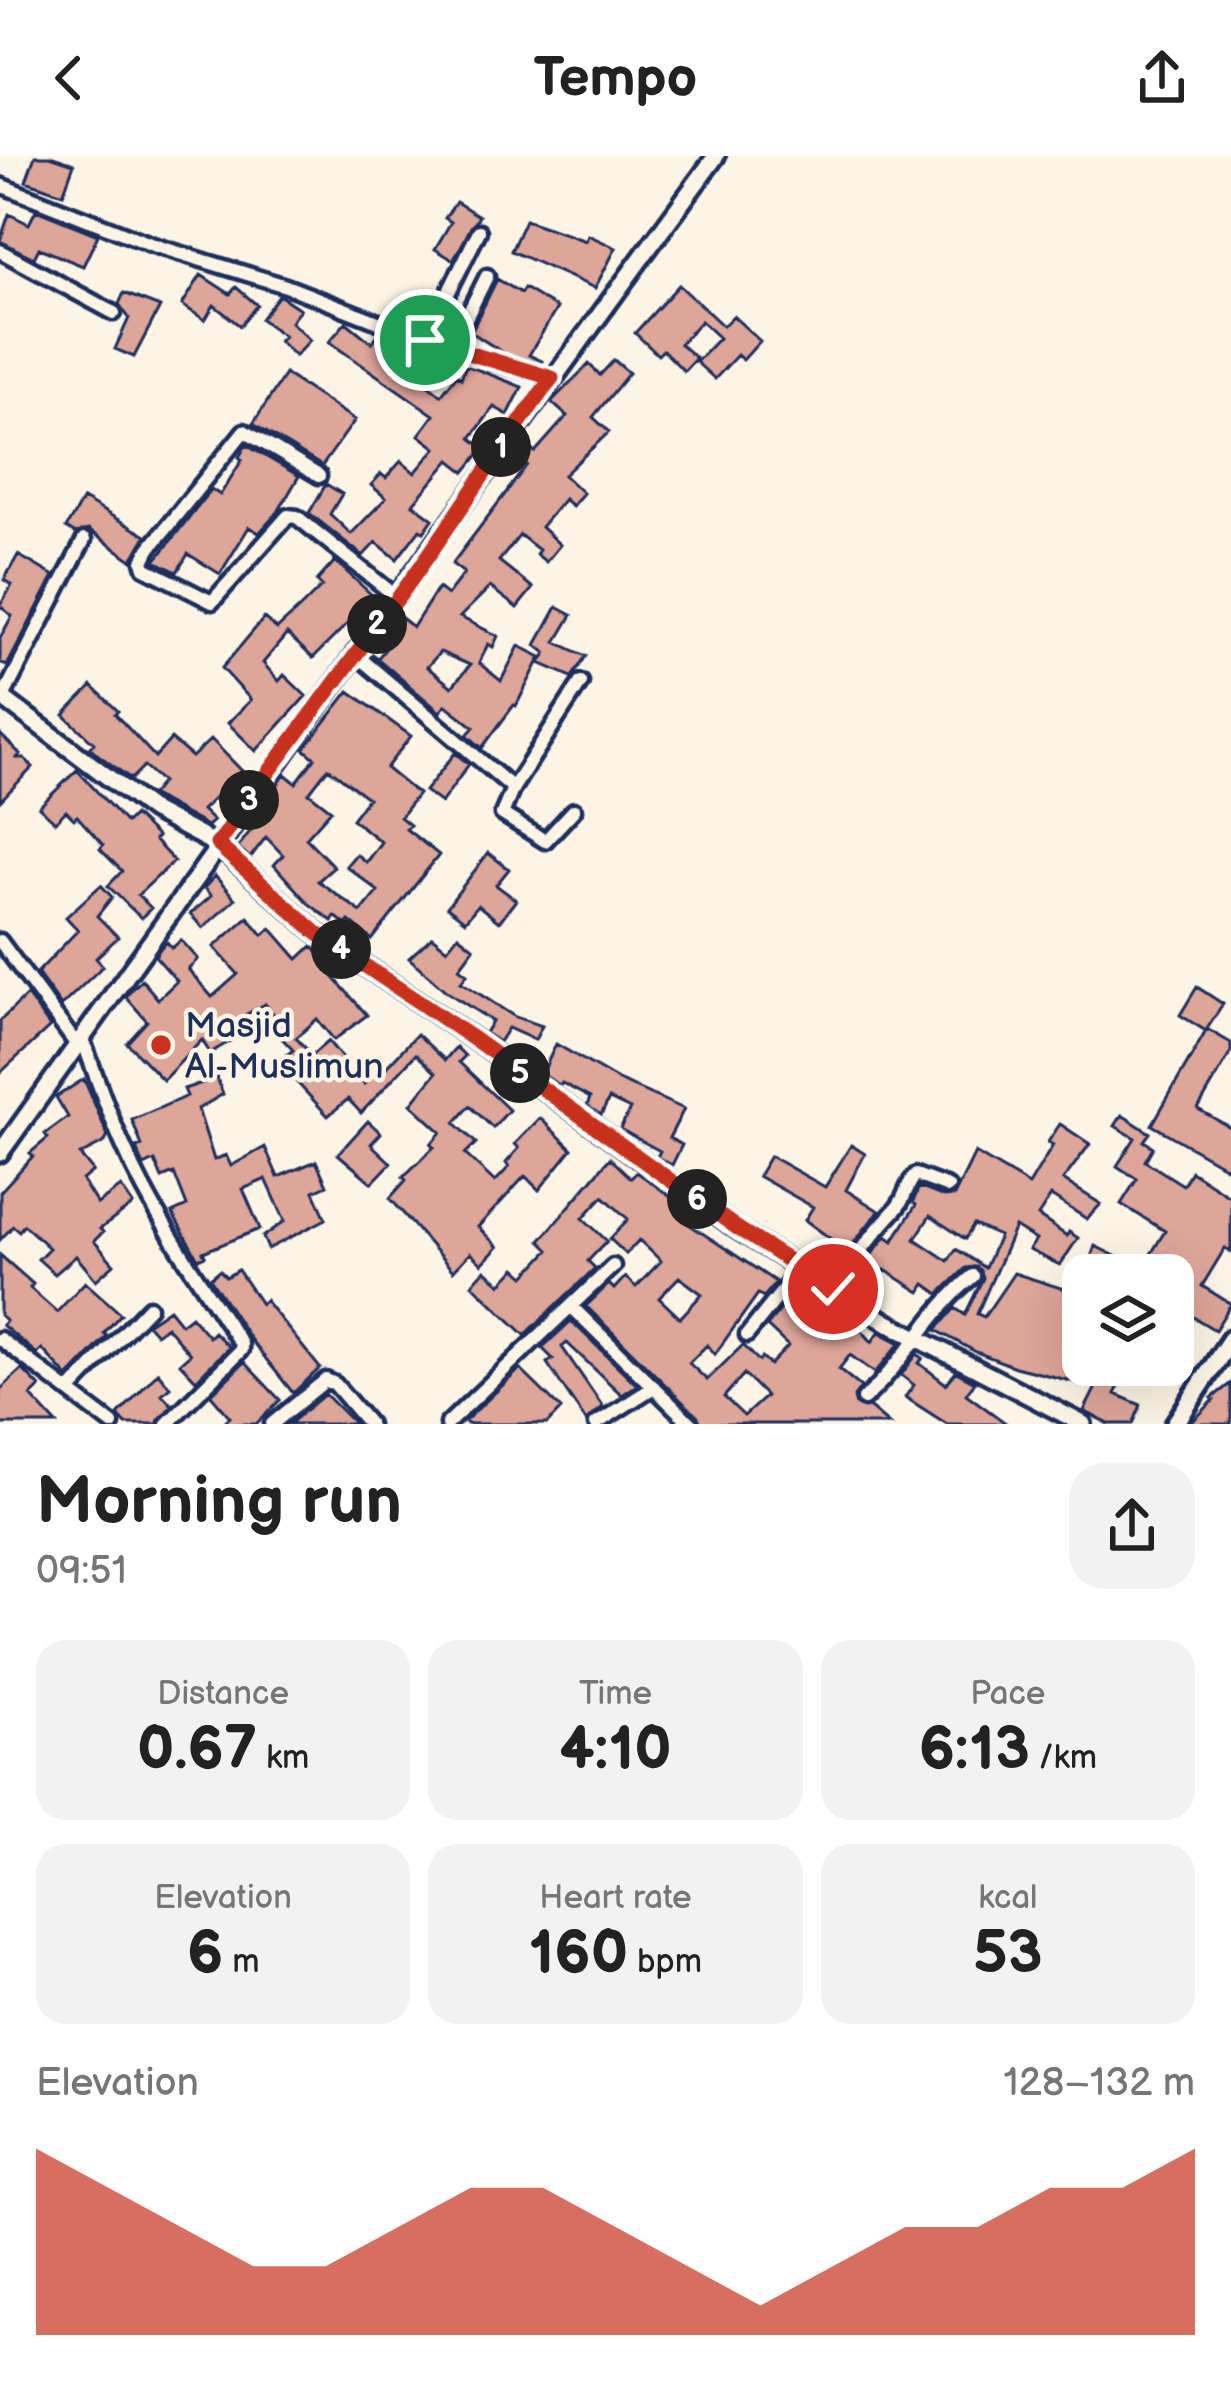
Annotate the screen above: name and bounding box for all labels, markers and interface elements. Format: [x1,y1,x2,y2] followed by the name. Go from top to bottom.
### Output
[36,45,102,111] icon: back
[1129,45,1195,111] icon: share
[534,46,697,111] text: Tempo
[374,289,476,391] pin
[392,307,458,373] icon: arrive
[471,417,531,477] pin: 1
[494,427,508,467] text: 1
[347,594,407,654] pin: 2
[367,604,387,644] text: 2
[219,770,279,830] pin: 3
[239,780,259,820] text: 3
[311,919,371,979] pin: 4
[331,929,351,969] text: 4
[185,1005,384,1089] place label: Masjid Al-Muslimun
[148,1032,174,1058] marker: Masjid Al-Muslimun
[490,1043,550,1103] pin: 5
[510,1053,530,1093] text: 5
[667,1169,727,1229] pin: 6
[687,1179,707,1219] text: 6
[782,1238,884,1340] pin
[1062,1254,1194,1386] map controls
[1062,1254,1194,1386] button: layers
[800,1256,866,1322] icon: check
[36,1463,402,1542] text: Morning run
[1069,1463,1195,1589] button: share
[36,1548,127,1595] text: 09:51
[157,1674,289,1714] text: Distance
[579,1674,652,1714] text: Time
[970,1674,1045,1714] text: Pace
[137,1714,257,1786] text: 0.67
[559,1714,672,1786] text: 4:10
[919,1714,1030,1786] text: 6:13
[257,1738,309,1778] text: km
[1030,1738,1097,1778] text: /km
[154,1878,292,1918] text: Elevation
[539,1878,692,1918] text: Heart rate
[978,1878,1037,1918] text: kcal
[187,1918,223,1990] text: 6
[529,1918,628,1990] text: 160
[973,1918,1043,1990] text: 53
[223,1942,259,1982] text: m
[628,1942,702,1982] text: bpm
[36,2060,199,2107] text: Elevation
[1004,2060,1195,2107] text: 128–132 m

